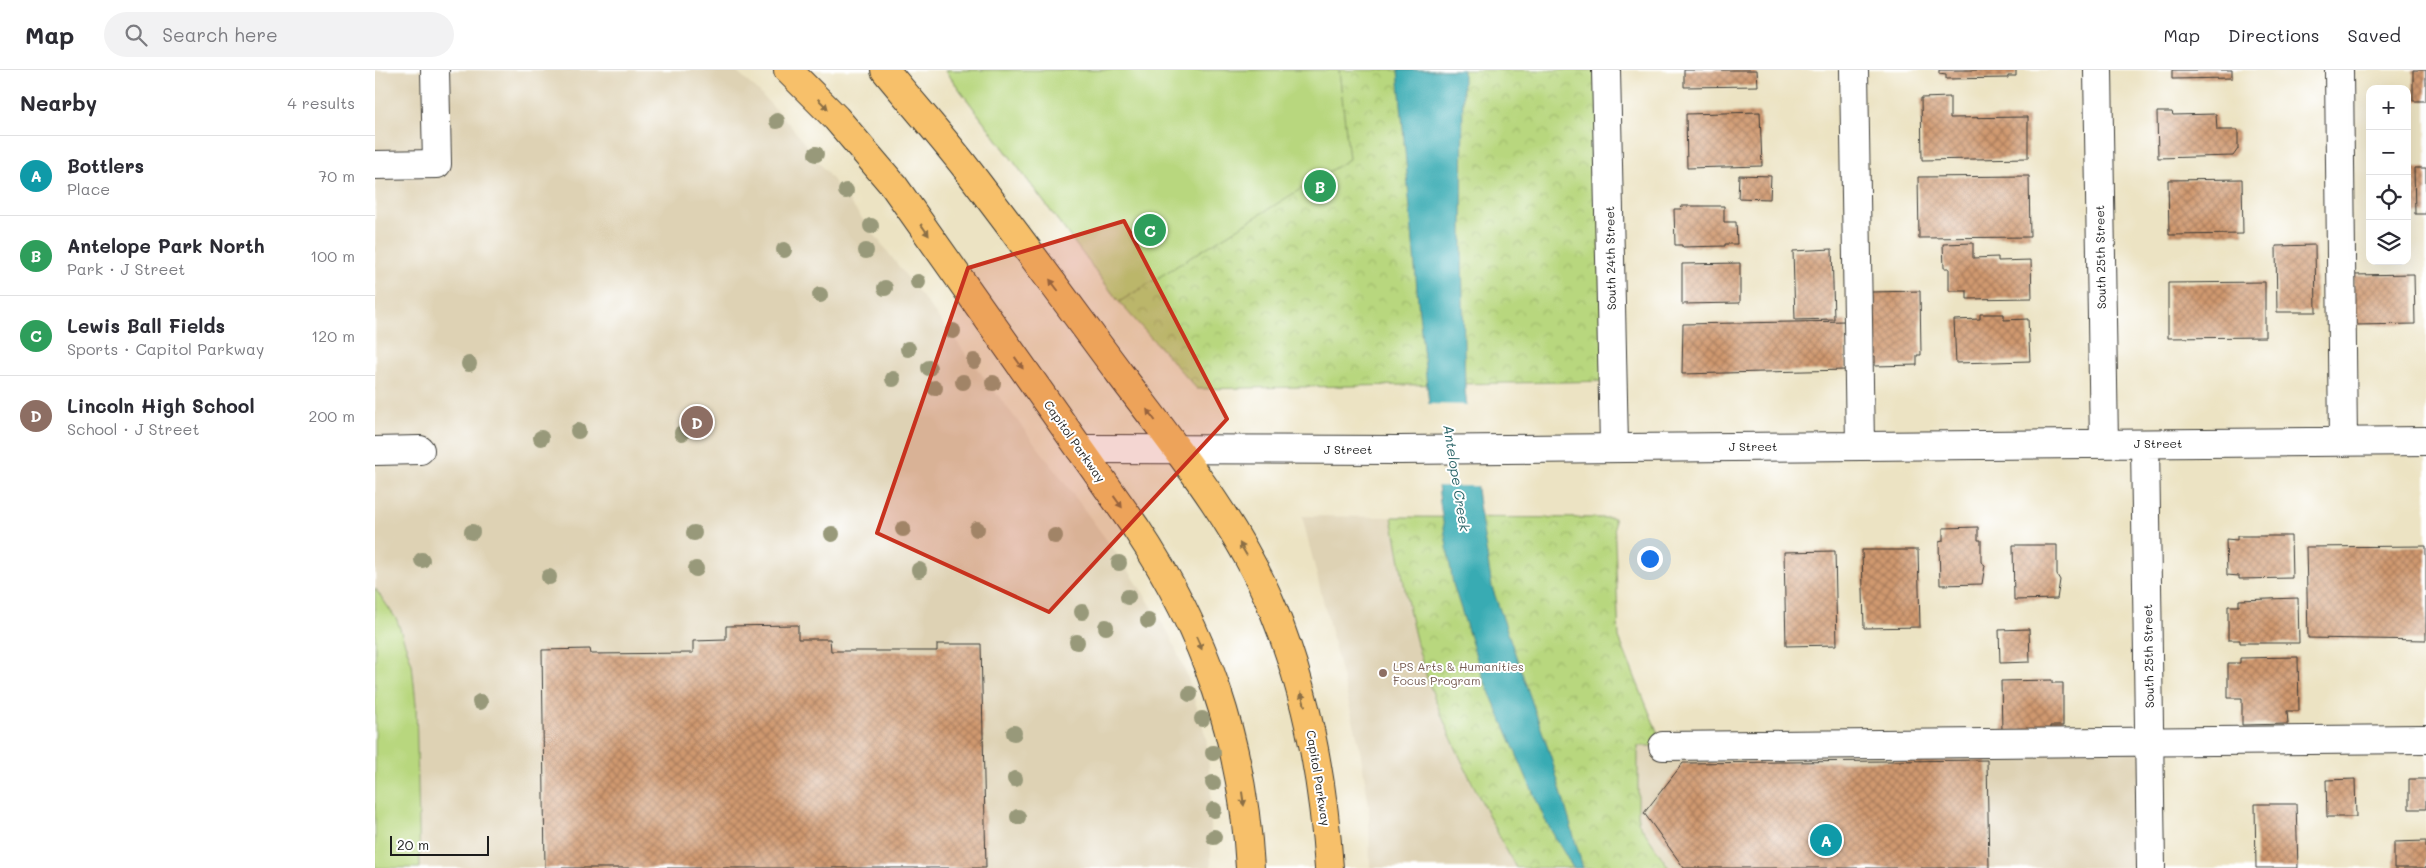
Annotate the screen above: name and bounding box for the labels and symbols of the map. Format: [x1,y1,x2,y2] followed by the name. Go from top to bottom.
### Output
[816,98,828,110] one-way arrow
[1304,167,1336,205] pin: B
[2091,205,2109,309] street label: South 25th Street
[1601,206,1619,310] street label: South 24th Street
[1134,211,1166,249] pin: C
[920,224,930,237] one-way arrow
[1049,278,1059,292] one-way arrow
[1014,356,1024,370] one-way arrow
[1041,397,1109,485] street label: Capitol Parkway
[681,403,713,441] pin: D
[1146,408,1156,422] one-way arrow
[1439,423,1475,533] water label: Antelope Creek
[2134,435,2182,451] street label: J Street
[1729,438,1777,454] street label: J Street
[1324,441,1372,457] street label: J Street
[1113,495,1123,509] one-way arrow
[1238,542,1247,556] one-way arrow
[1637,546,1663,572] your location
[2139,604,2157,708] street label: South 25th Street
[1196,636,1204,650] one-way arrow
[1393,658,1524,688] place label: LPS Arts & Humanities Focus Program
[1377,667,1389,679] marker: LPS Arts & Humanities Focus Program
[1299,692,1307,707] one-way arrow
[1304,729,1334,827] street label: Capitol Parkway
[1239,791,1247,807] one-way arrow
[1810,821,1842,859] pin: A
[390,833,489,856] scale bar

